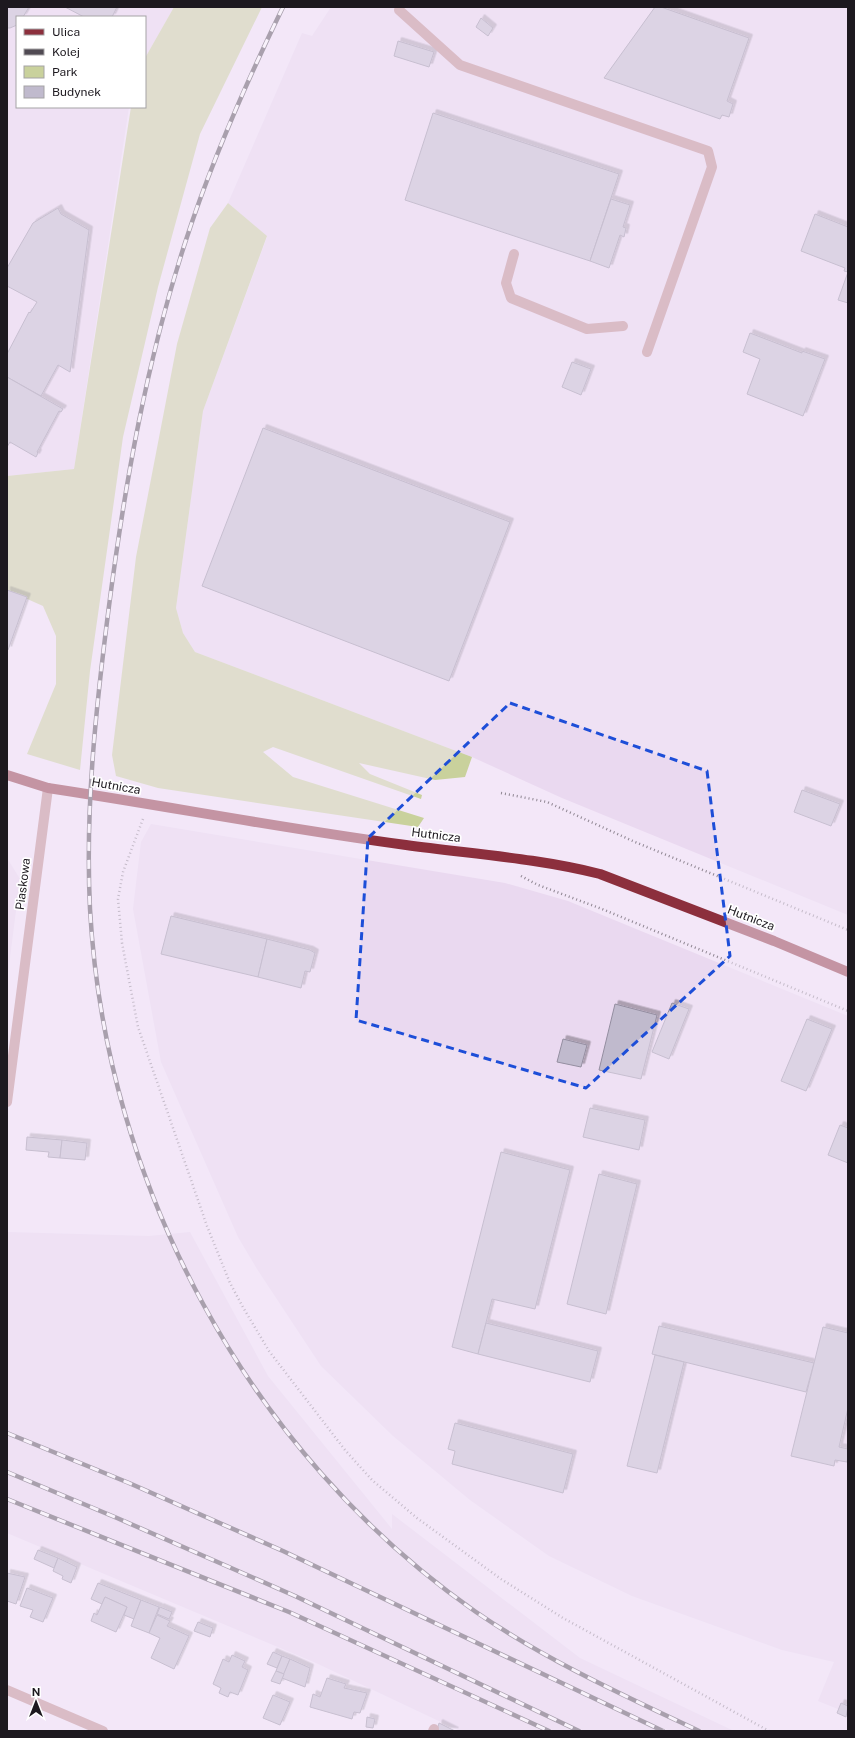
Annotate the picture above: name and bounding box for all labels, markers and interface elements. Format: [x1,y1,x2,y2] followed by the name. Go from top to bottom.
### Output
[16,16,146,108] legend
[52,25,80,39] text: Ulica
[52,45,80,59] text: Kolej
[52,65,78,79] text: Park
[52,85,101,99] text: Budynek
[90,775,142,797] street label: Hutnicza
[411,825,461,845] street label: Hutnicza
[13,857,33,911] street label: Piaskowa
[725,903,777,933] street label: Hutnicza
[16,1682,56,1722] north arrow
[32,1686,40,1698] text: N

